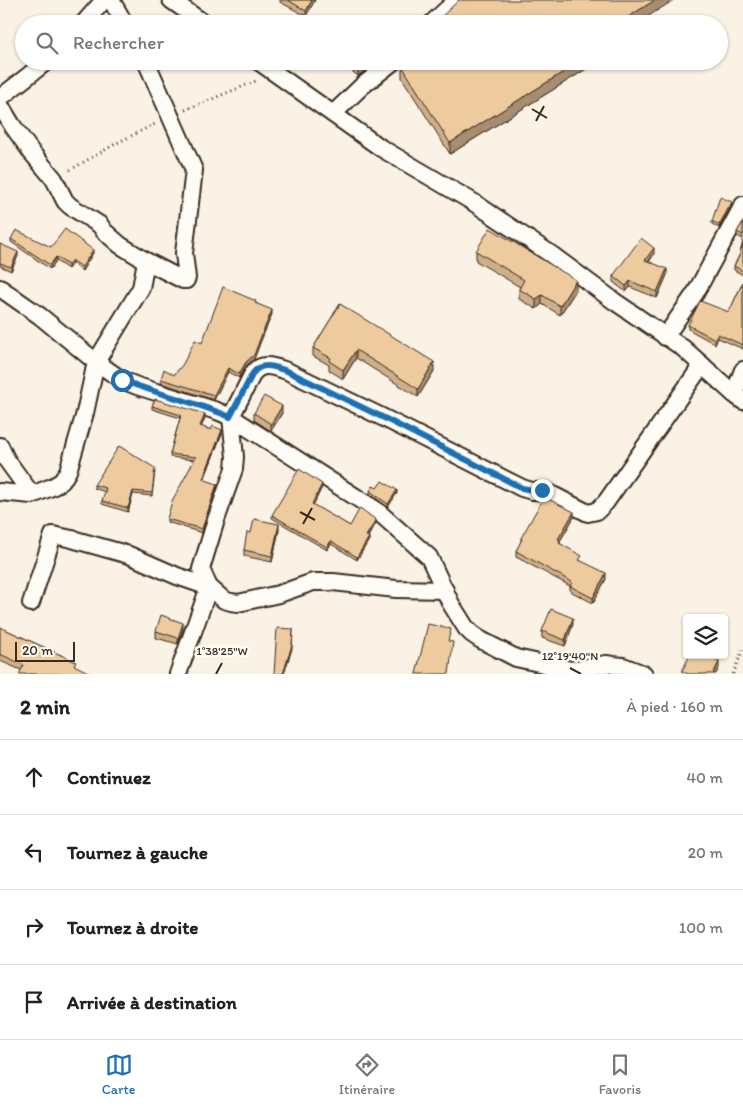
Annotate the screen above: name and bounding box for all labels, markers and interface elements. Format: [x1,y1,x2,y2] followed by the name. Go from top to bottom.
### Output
[15,15,728,70] search box
[33,29,61,57] icon: search
[73,31,164,54] text: Rechercher
[111,369,134,392] route start
[531,479,554,502] route end
[683,614,728,659] map controls
[683,614,728,659] button: layers
[15,639,75,662] scale bar
[22,642,53,659] text: 20 m
[196,644,248,658] text: 1°38'25"W
[542,649,598,663] text: 12°19'40"N
[20,694,70,719] text: 2 min
[627,697,723,716] text: À pied · 160 m
[20,763,48,791] icon: ahead
[67,766,151,789] text: Continuez
[686,768,723,787] text: 40 m
[20,838,48,866] icon: left
[67,841,208,864] text: Tournez à gauche
[688,843,723,862] text: 20 m
[20,913,48,941] icon: right
[67,916,199,939] text: Tournez à droite
[679,918,723,937] text: 100 m
[20,988,48,1016] icon: arrive
[67,991,237,1014] text: Arrivée à destination
[102,1051,135,1098] tab: Carte
[339,1051,395,1098] tab: Itinéraire
[599,1051,641,1098] tab: Favoris

